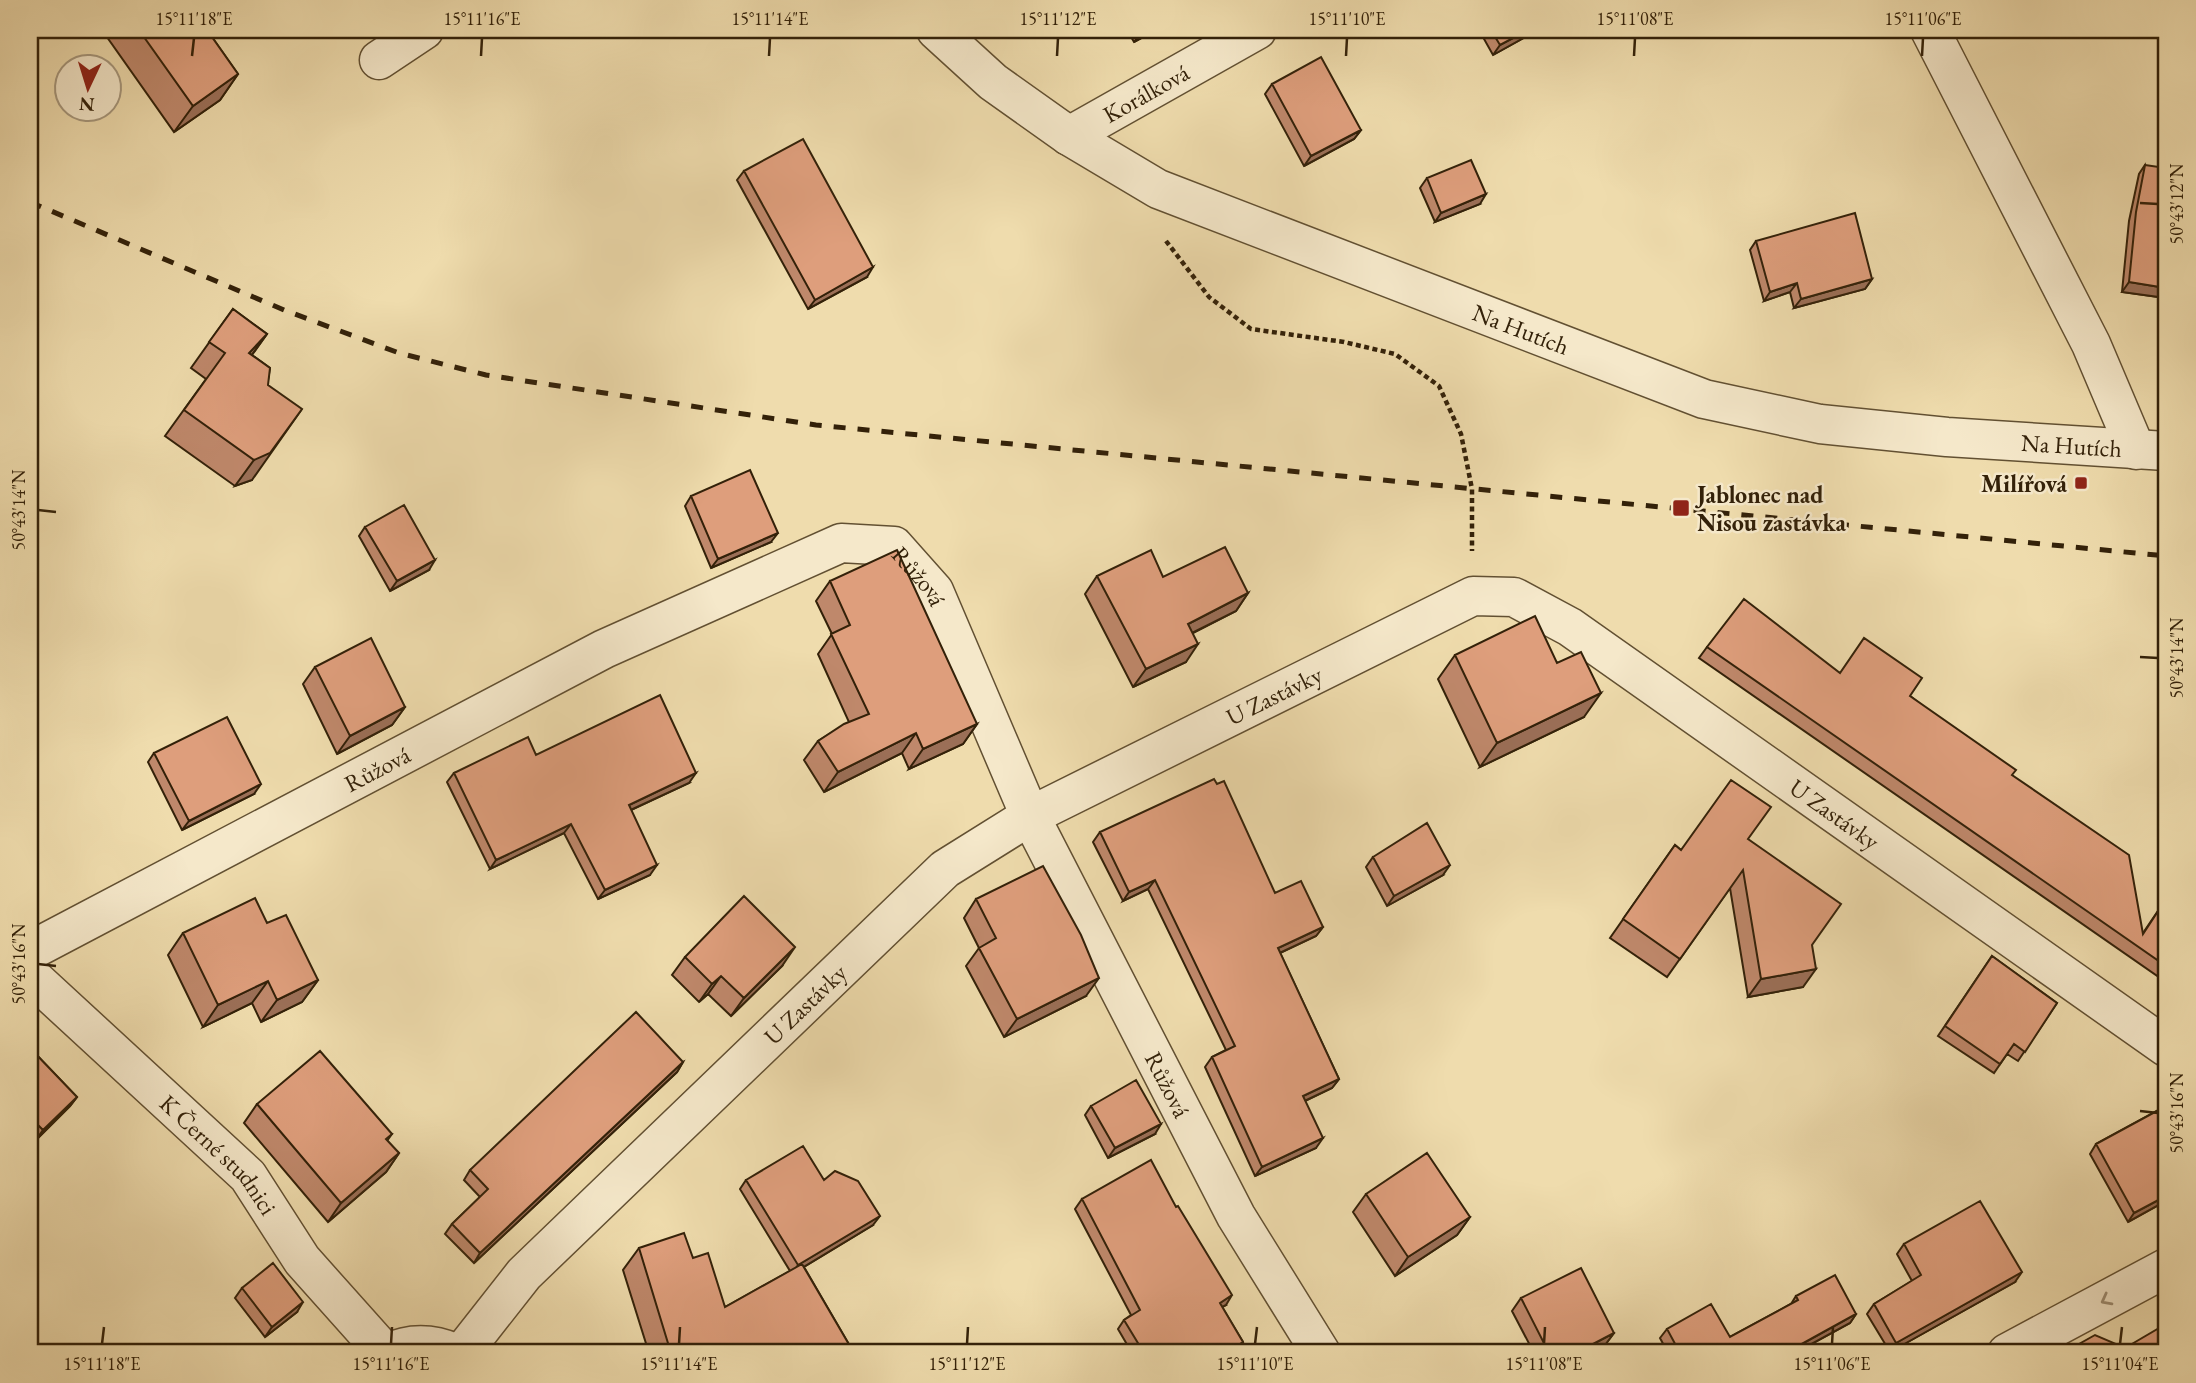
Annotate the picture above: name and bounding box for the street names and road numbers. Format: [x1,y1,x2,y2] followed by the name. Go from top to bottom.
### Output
[1097,56,1195,129] street label: Korálková
[1468,296,1574,361] street label: Na Hutích
[2020,426,2123,464] street label: Na Hutích
[885,539,954,611] street label: Růžová
[1221,658,1327,732] street label: U Zastávky
[339,738,416,799] street label: Růžová
[1784,771,1886,856] street label: U Zastávky
[757,957,853,1051] street label: U Zastávky
[1138,1046,1198,1123] street label: Růžová
[154,1087,284,1221] street label: K Černé studnici

